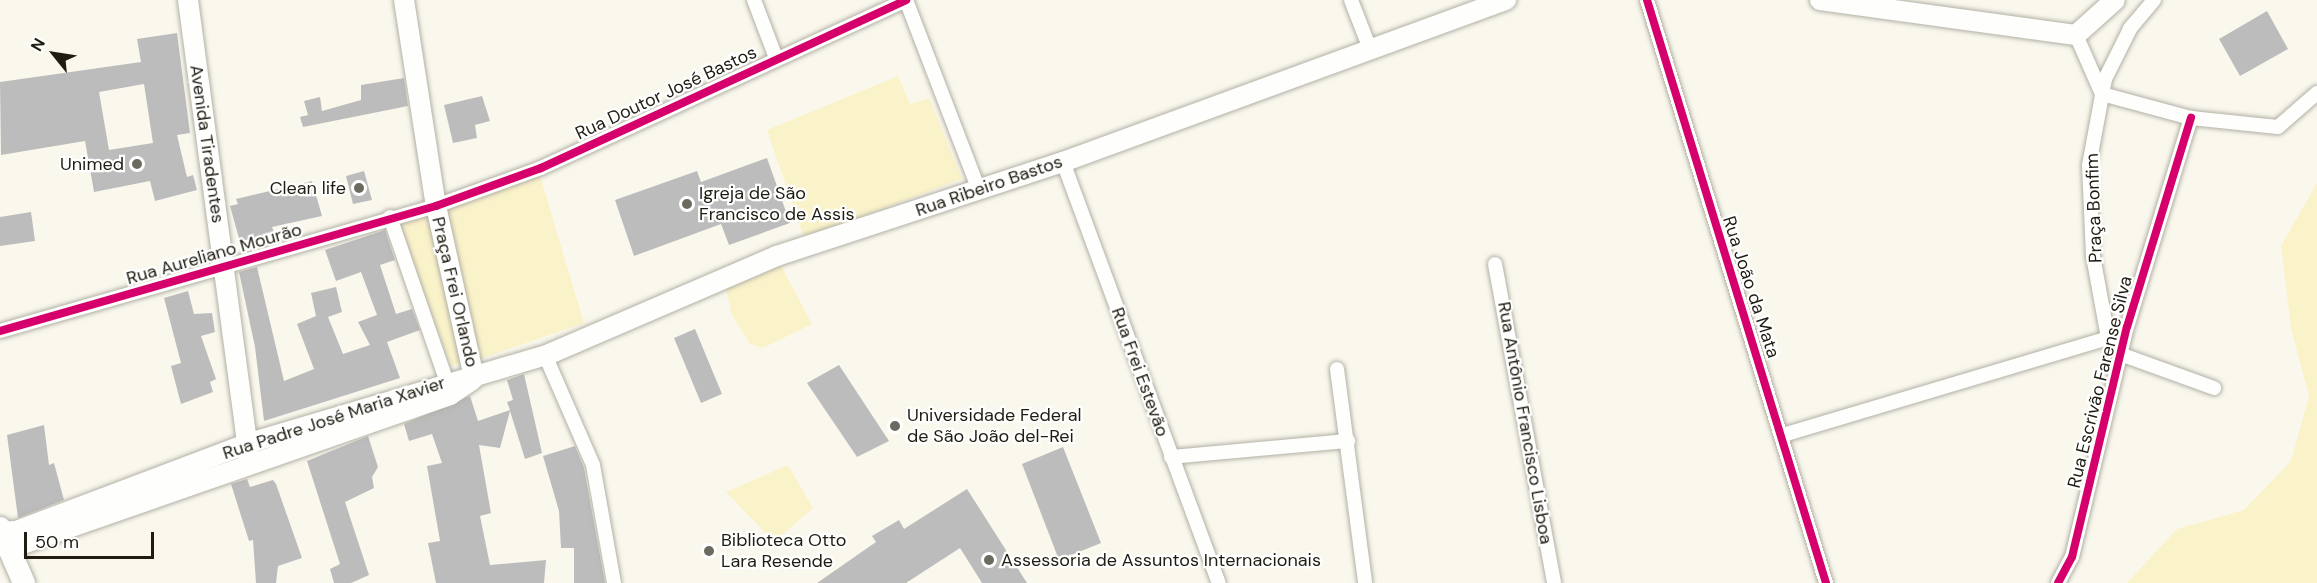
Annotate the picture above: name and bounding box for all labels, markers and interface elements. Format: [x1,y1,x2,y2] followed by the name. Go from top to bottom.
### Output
[24,24,84,84] north arrow
[26,34,50,55] text: N
[572,41,760,145] street label: Rua Doutor José Bastos
[185,63,229,225] street label: Avenida Tiradentes
[913,151,1065,221] street label: Rua Ribeiro Bastos
[60,153,124,175] place label: Unimed
[2081,153,2107,263] street label: Praça Bonfim
[128,155,146,173] marker: Unimed
[270,177,346,199] place label: Clean life
[350,179,368,197] marker: Clean life
[699,183,855,226] place label: Igreja de São Francisco de Assis
[680,197,694,211] marker: Igreja de São Francisco de Assis
[1718,213,1784,361] street label: Rua João da Mata
[427,215,483,369] street label: Praça Frei Orlando
[124,219,304,289] street label: Rua Aureliano Mourão
[2063,274,2137,490] street label: Rua Escrivão Farense Silva
[1493,300,1557,546] street label: Rua Antônio Francisco Lisboa
[1107,304,1173,440] street label: Rua Frei Estevão
[220,372,448,464] street label: Rua Padre José Maria Xavier
[907,405,1082,448] place label: Universidade Federal de São João del-Rei
[888,419,902,433] marker: Universidade Federal de São João del-Rei
[27,520,158,558] scale bar
[35,530,79,554] text: 50 m
[721,530,846,572] place label: Biblioteca Otto Lara Resende
[702,544,716,558] marker: Biblioteca Otto Lara Resende
[1001,549,1321,571] place label: Assessoria de Assuntos Internacionais
[982,553,996,567] marker: Assessoria de Assuntos Internacionais

